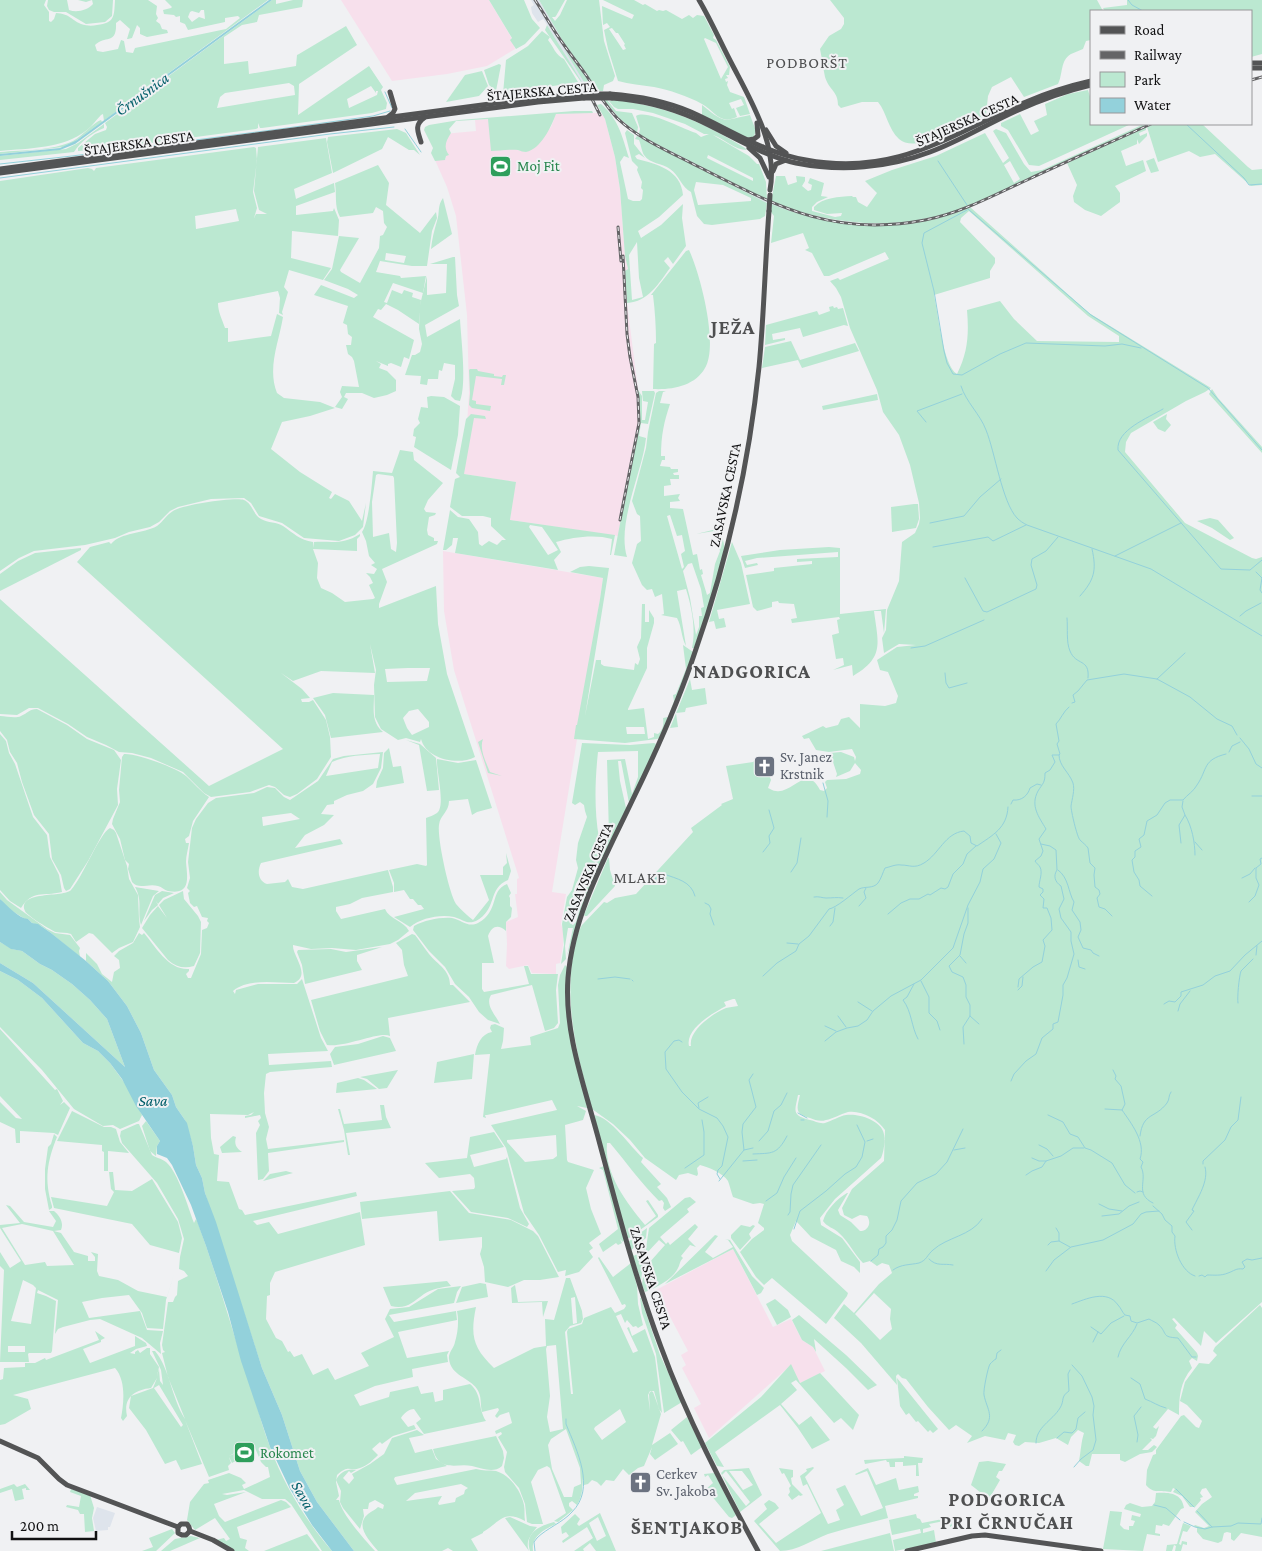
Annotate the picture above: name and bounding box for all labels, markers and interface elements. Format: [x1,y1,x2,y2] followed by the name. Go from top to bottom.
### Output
[1090,10,1252,125] legend
[1134,22,1165,38] text: Road
[1134,47,1182,64] text: Railway
[766,54,848,71] district label: PODBORŠT
[112,69,172,119] water label: Črnušnica
[1134,72,1161,88] text: Park
[486,78,598,105] street label: ŠTAJERSKA CESTA
[913,90,1022,151] street label: ŠTAJERSKA CESTA
[1134,97,1171,113] text: Water
[83,127,196,160] street label: ŠTAJERSKA CESTA
[489,154,513,178] sports icon: Moj Fit
[517,158,561,175] place label: Moj Fit
[709,316,755,338] district label: JEŽA
[706,441,744,549] street label: ZASAVSKA CESTA
[693,660,811,682] district label: NADGORICA
[780,749,832,782] place label: Sv. Janez Krstnik
[752,754,776,778] church icon: Sv. Janez Krstnik
[560,819,616,924] street label: ZASAVSKA CESTA
[613,869,667,886] district label: MLAKE
[138,1092,168,1109] water label: Sava
[627,1225,675,1332] street label: ZASAVSKA CESTA
[232,1441,256,1465] sports icon: Rokomet
[260,1445,315,1461] place label: Rokomet
[656,1466,716,1500] place label: Cerkev Sv. Jakoba
[628,1471,652,1495] church icon: Cerkev Sv. Jakoba
[288,1478,318,1512] water label: Sava
[940,1488,1074,1533] district label: PODGORICA PRI ČRNUČAH
[12,1508,96,1540] scale bar
[631,1516,743,1538] district label: ŠENTJAKOB
[20,1518,59,1534] text: 200 m

